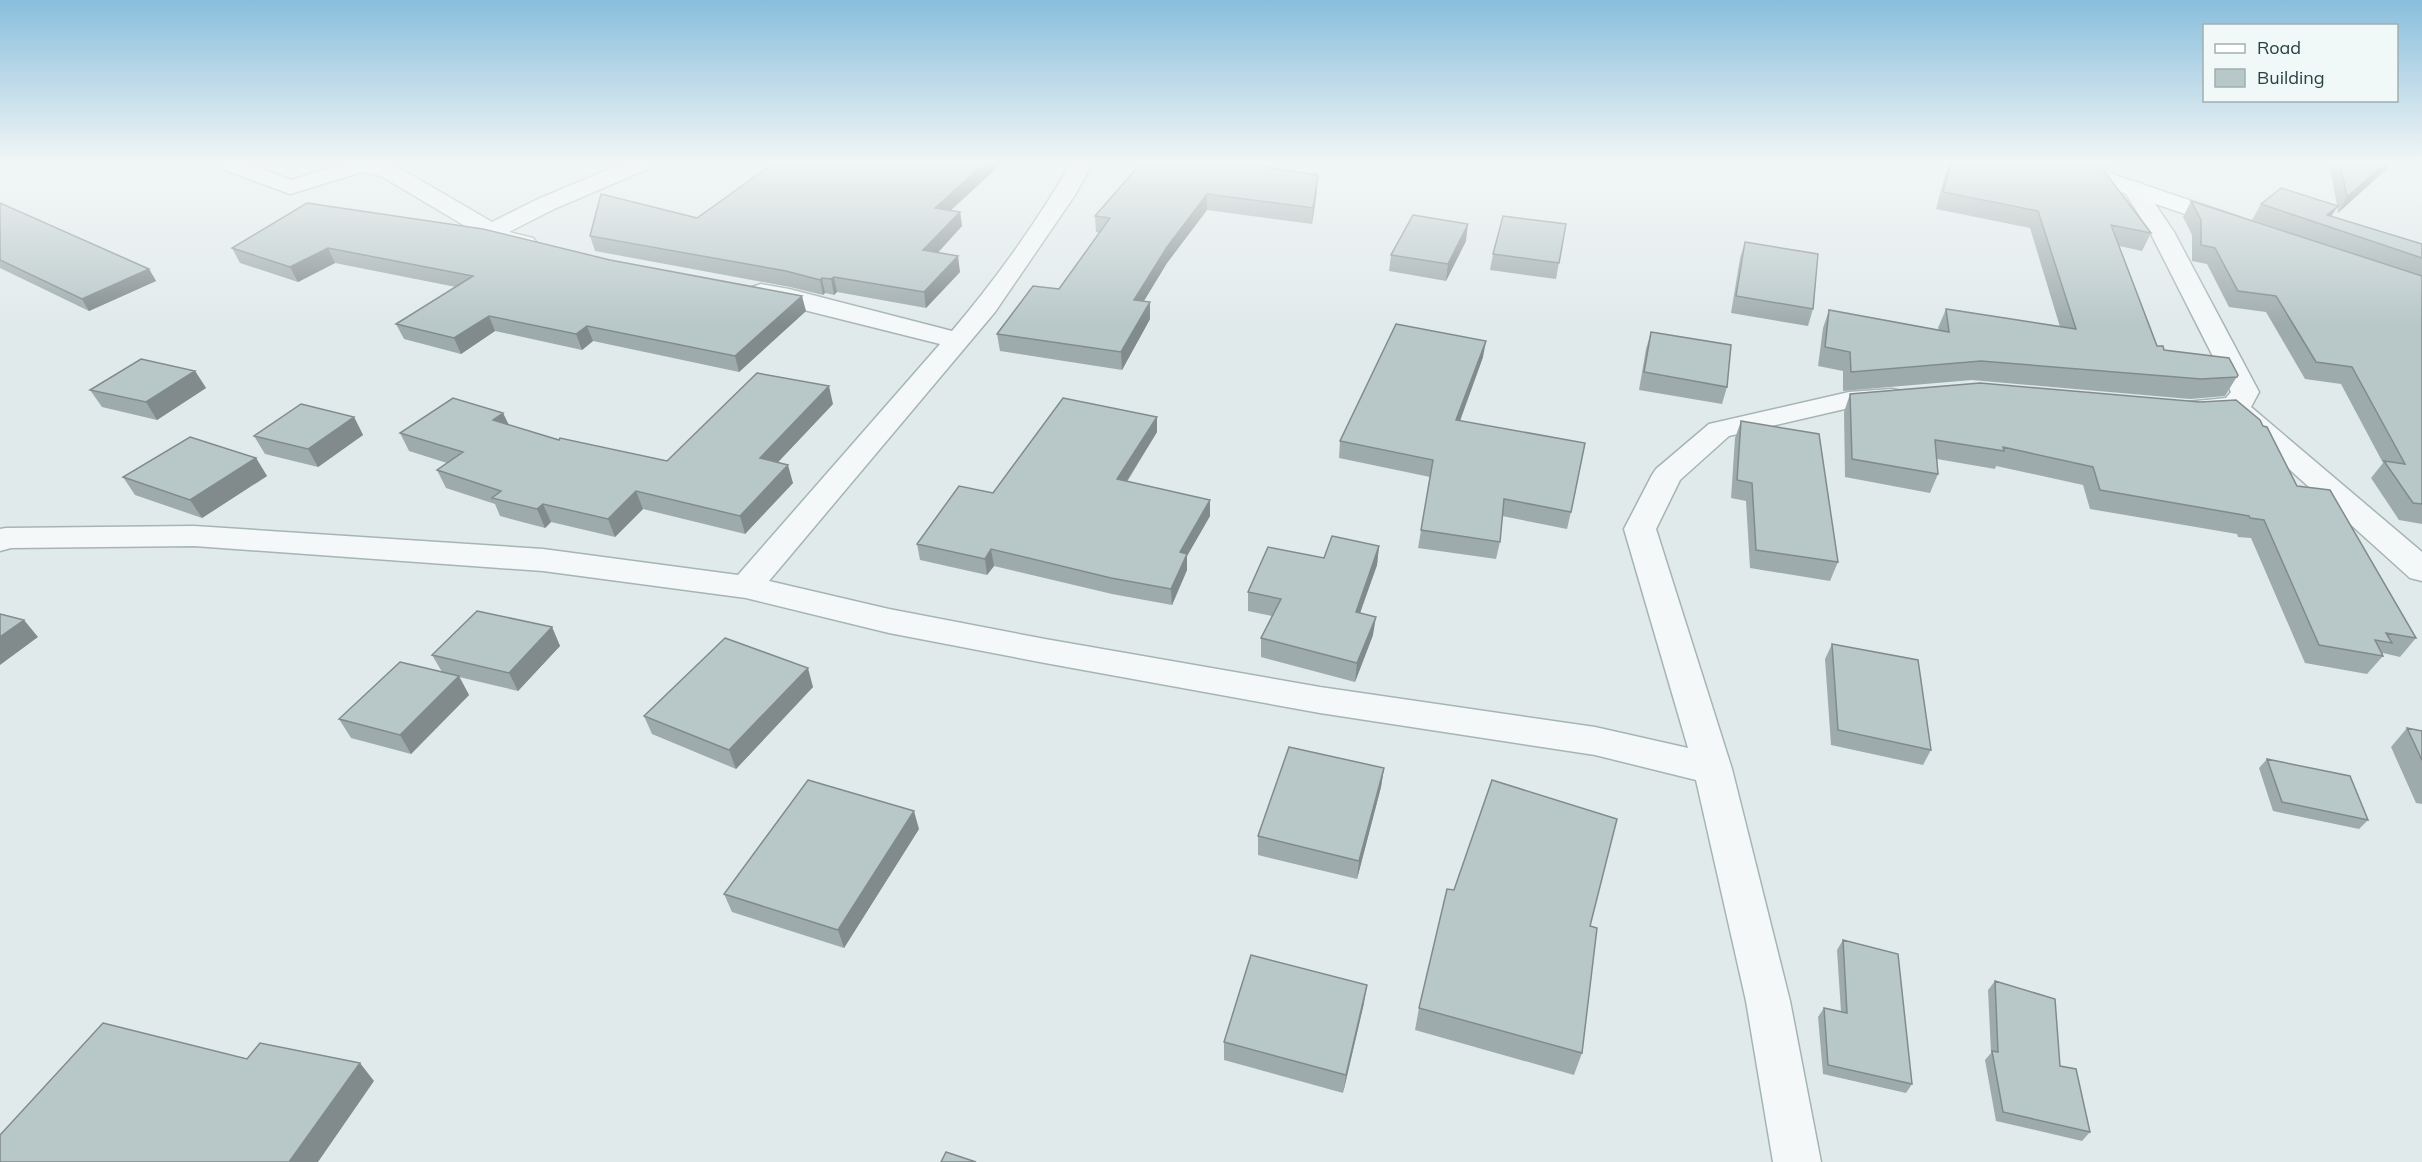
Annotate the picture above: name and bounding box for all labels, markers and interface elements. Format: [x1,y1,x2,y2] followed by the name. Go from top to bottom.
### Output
[2203,24,2398,102] legend
[2257,36,2301,59] text: Road
[2257,66,2325,89] text: Building

